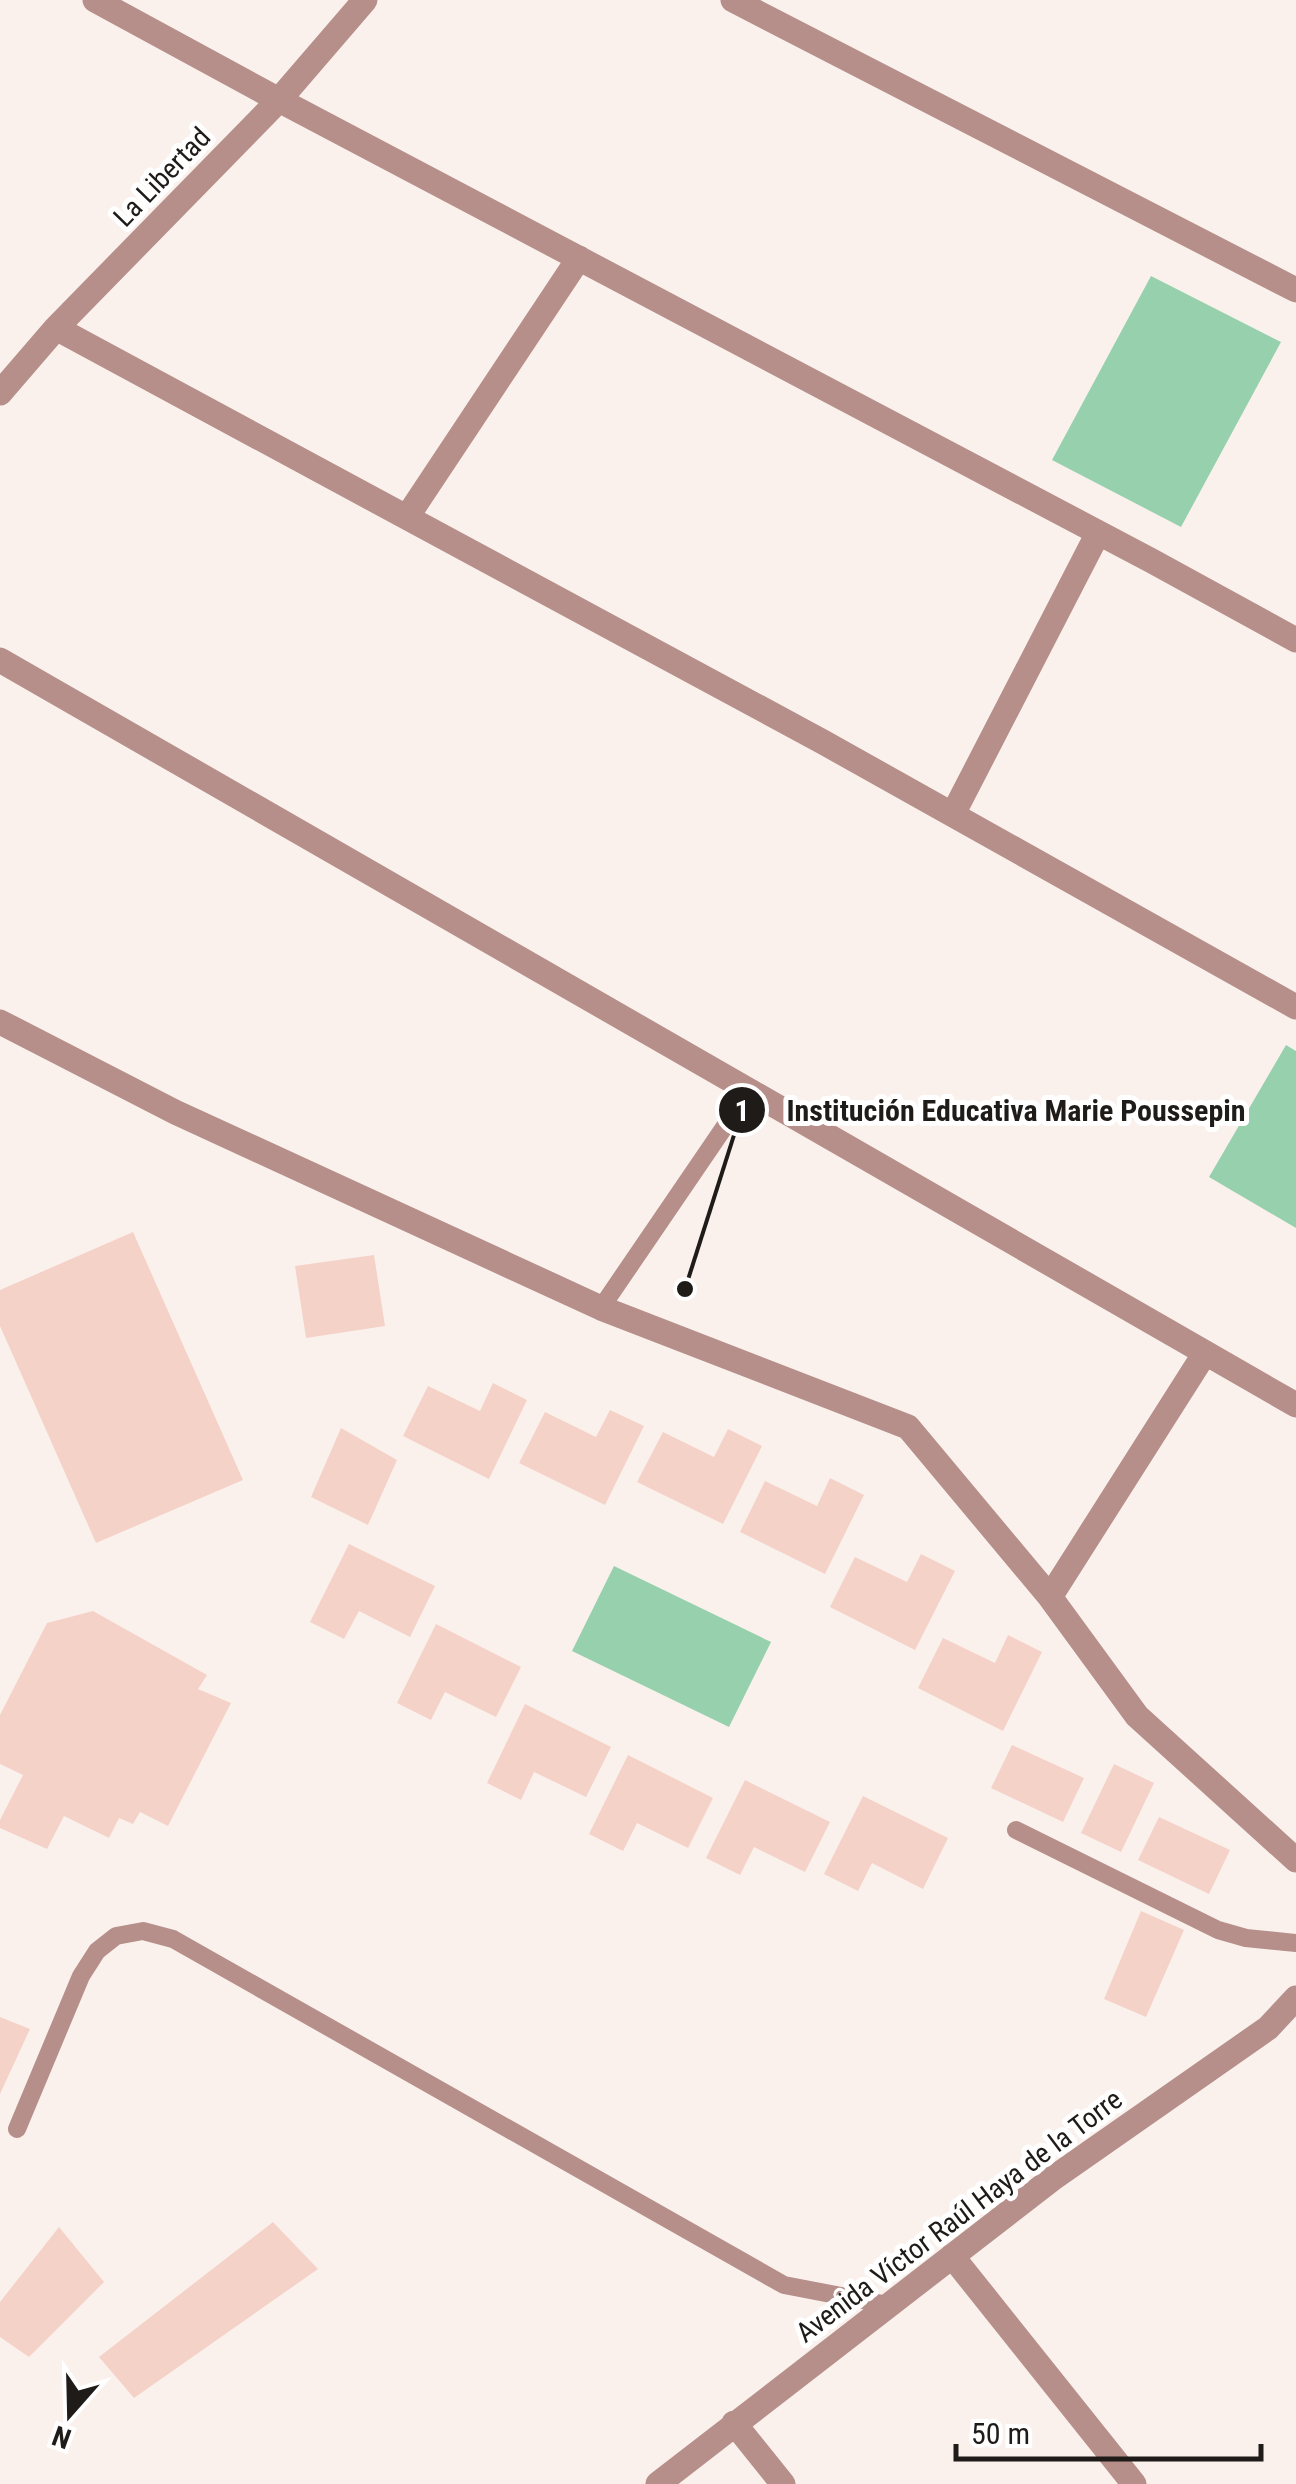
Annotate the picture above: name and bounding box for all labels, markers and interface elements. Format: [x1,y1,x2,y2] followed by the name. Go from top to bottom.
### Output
[107,121,217,233] street label: La Libertad
[717,1080,1266,1140] callout: Institución Educativa Marie Poussepin
[734,1093,750,1128] text: 1
[786,1093,1246,1128] text: Institución Educativa Marie Poussepin
[790,2083,1128,2349] street label: Avenida Víctor Raúl Haya de la Torre
[20,2364,120,2464] north arrow
[956,2399,1261,2461] scale bar
[971,2416,1030,2451] text: 50 m
[48,2419,75,2455] text: N

